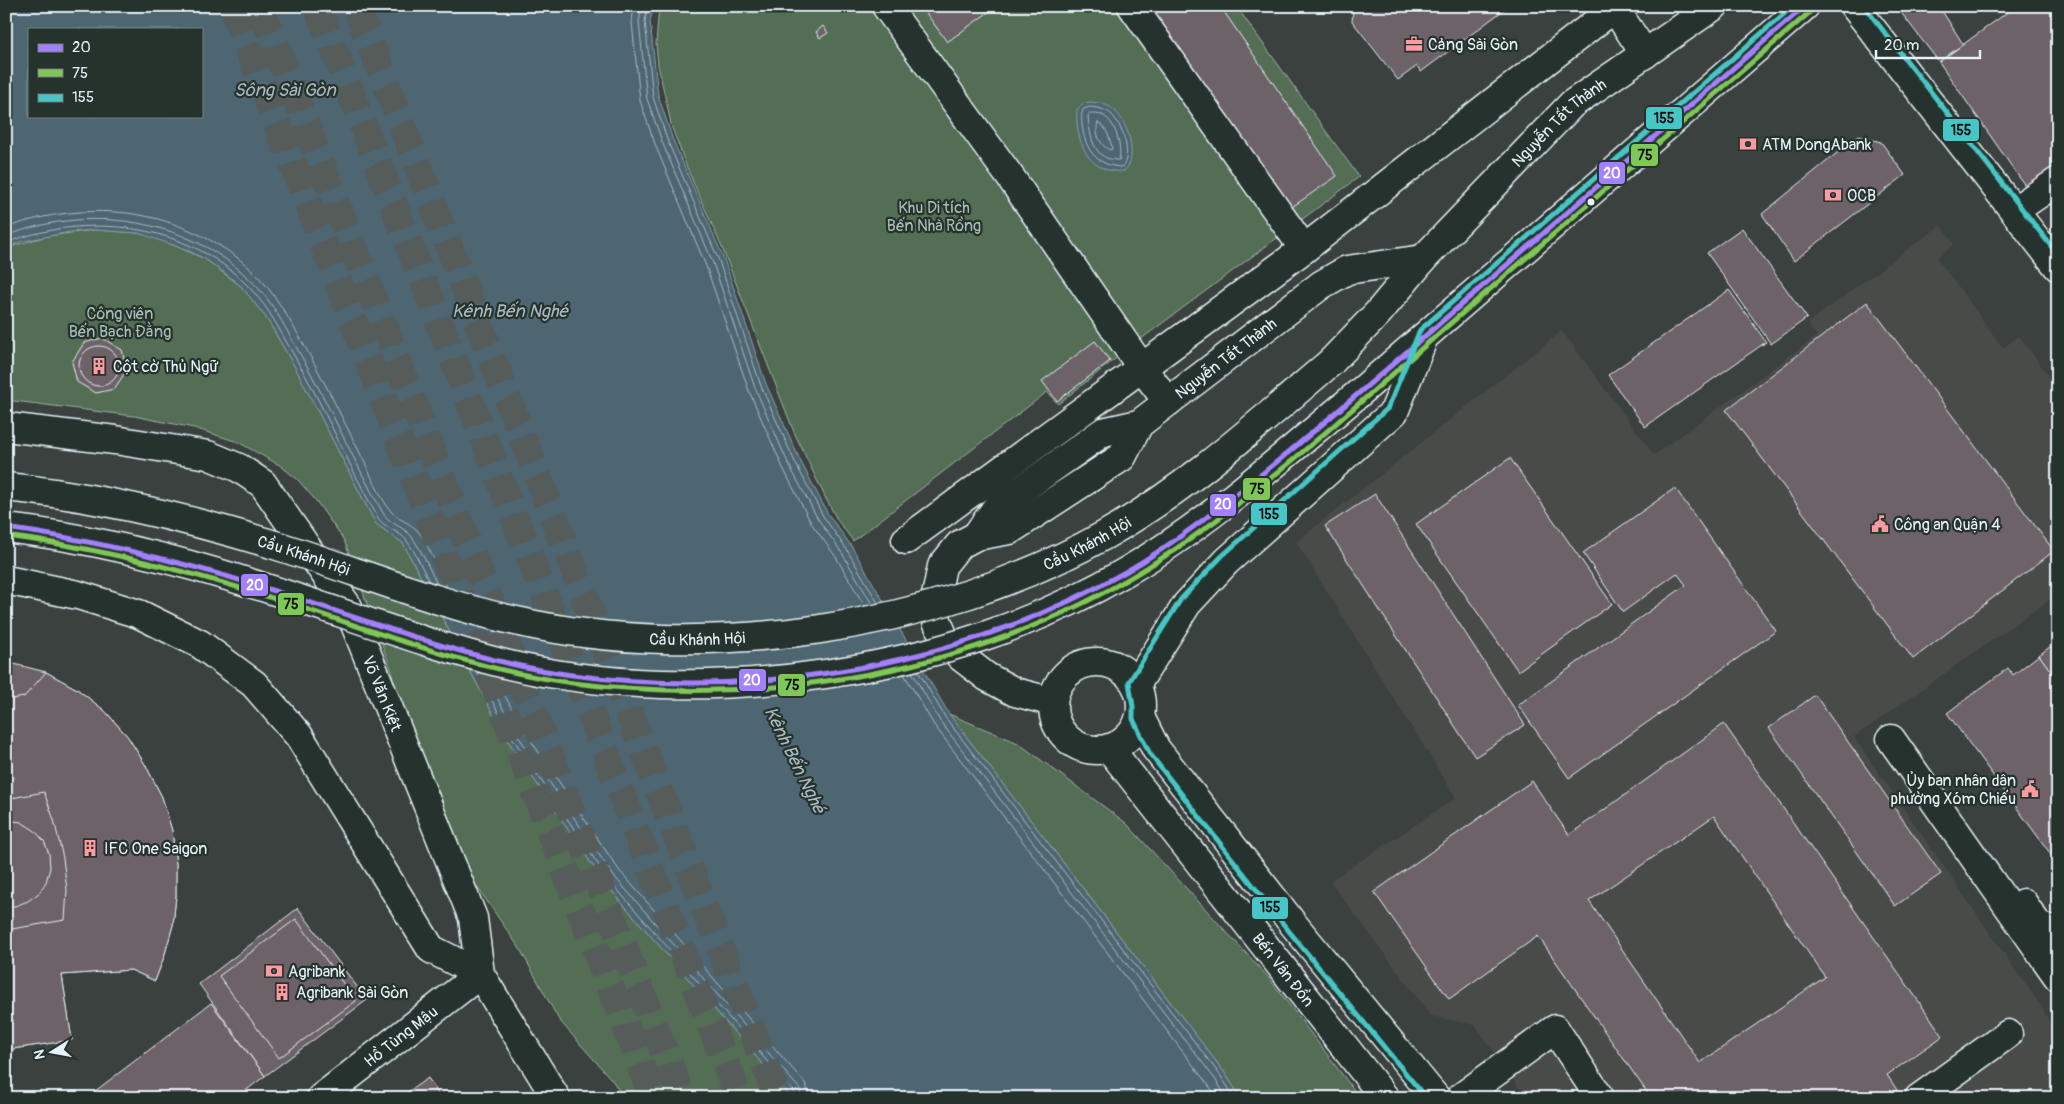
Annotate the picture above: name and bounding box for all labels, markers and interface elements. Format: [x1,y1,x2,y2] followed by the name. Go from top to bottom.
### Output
[28,28,202,118] legend
[1876,28,1980,60] scale bar
[1404,34,1424,54] office icon: Cảng Sài Gòn
[1428,35,1518,55] place label: Cảng Sài Gòn
[1884,36,1919,55] text: 20 m
[72,38,91,57] text: 20
[72,64,88,83] text: 75
[1508,74,1610,172] street label: Nguyễn Tất Thành
[234,79,336,102] water label: Sông Sài Gòn
[72,88,94,107] text: 155
[1645,106,1683,130] line badge: 155
[1654,110,1675,127] text: 155
[1942,118,1980,142] line badge: 155
[1951,122,1972,139] text: 155
[1738,134,1758,154] bank icon: ATM DongAbank
[1762,135,1872,155] place label: ATM DongAbank
[1630,143,1659,167] line badge: 75
[1638,147,1653,164] text: 75
[1598,161,1626,185] line badge: 20
[1603,165,1621,182] text: 20
[1823,185,1843,205] bank icon: OCB
[1847,186,1876,206] place label: OCB
[1586,197,1596,207] unlabelled marker
[887,198,981,236] park label: Khu Di tích Bến Nhà Rồng
[452,300,570,323] water label: Kênh Bến Nghé
[69,304,171,342] park label: Công viên Bến Bạch Đằng
[1171,314,1281,404] street label: Nguyễn Tất Thành
[89,356,109,376] building icon: Cột cờ Thủ Ngữ
[113,357,219,377] place label: Cột cờ Thủ Ngữ
[1242,477,1271,501] line badge: 75
[1250,481,1265,498] text: 75
[1209,493,1237,517] line badge: 20
[1214,496,1232,513] text: 20
[1250,502,1288,526] line badge: 155
[1259,506,1280,523] text: 155
[1040,513,1135,575] street label: Cầu Khánh Hội
[1870,514,1890,534] public building icon: Công an Quận 4
[1894,515,2001,535] place label: Công an Quận 4
[255,531,352,580] street label: Cầu Khánh Hội
[240,573,269,597] line badge: 20
[246,577,264,594] text: 20
[277,592,305,616] line badge: 75
[284,596,299,613] text: 75
[649,628,746,650] street label: Cầu Khánh Hội
[358,653,406,735] street label: Võ Văn Kiệt
[738,668,767,692] line badge: 20
[743,672,761,689] text: 20
[777,673,806,697] line badge: 75
[785,677,800,694] text: 75
[759,703,831,819] water label: Kênh Bến Nghé
[1891,771,2016,809] place label: Ủy ban nhân dân phường Xóm Chiếu
[2020,779,2040,799] public building icon: Ủy ban nhân dân phường Xóm Chiếu
[80,838,100,858] building icon: IFC One Saigon
[104,839,207,859] place label: IFC One Saigon
[1251,896,1289,920] line badge: 155
[1260,899,1281,916] text: 155
[1248,929,1318,1011] street label: Bến Vân Đồn
[264,961,284,981] bank icon: Agribank
[288,962,346,982] place label: Agribank
[272,982,292,1002] building icon: Agribank Sài Gòn
[296,983,408,1003] place label: Agribank Sài Gòn
[360,1002,442,1072] street label: Hồ Tùng Mậu
[28,1026,78,1076] north arrow
[30,1048,49,1061] text: N

